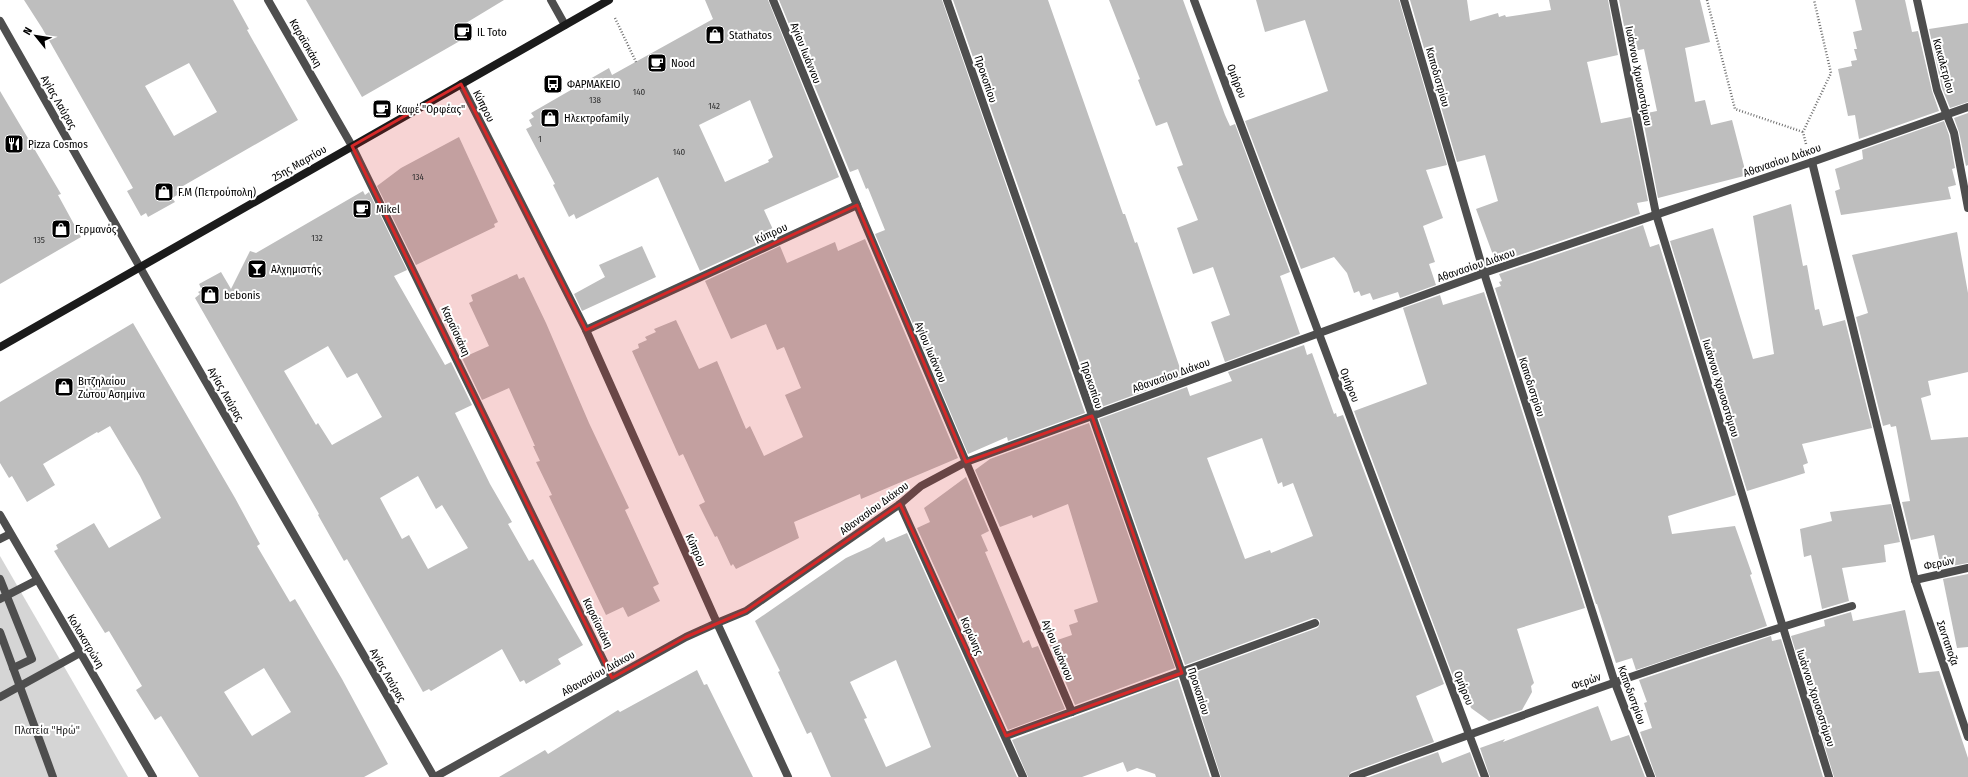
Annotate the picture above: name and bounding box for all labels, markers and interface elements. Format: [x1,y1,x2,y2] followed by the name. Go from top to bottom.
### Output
[16,16,56,56] north arrow
[286,17,325,70] street label: Καραϊσκάκη
[452,21,474,43] cafe icon: IL Toto
[787,21,824,86] street label: Αγίου Ιωάννου
[704,24,726,46] shop icon: Stathatos
[20,25,35,37] text: N
[1622,25,1655,127] street label: Ιωάννου Χρυσοστόμου
[477,26,507,39] place label: IL Toto
[729,29,772,42] place label: Stathatos
[1930,37,1957,95] street label: Κακαλετρίου
[1423,46,1452,109] street label: Καποδιστρίου
[646,52,668,74] cafe icon: Nood
[971,54,1000,104] street label: Προκοπίου
[671,57,695,70] place label: Nood
[1224,62,1249,100] street label: Ομήρου
[38,73,79,132] street label: Αγίας Λαύρας
[542,73,564,95] bus stop icon: ΦΑΡΜΑΚΕΙΟ
[567,78,621,91] place label: ΦΑΡΜΑΚΕΙΟ
[633,87,646,97] house number: 140
[470,88,497,124] street label: Κύπρου
[589,95,602,105] house number: 138
[371,98,393,120] cafe icon: Καφέ "Ορφέας"
[708,101,720,111] house number: 142
[396,103,465,116] place label: Καφέ "Ορφέας"
[539,107,561,129] shop icon: Ηλεκτροfamily
[564,112,629,125] place label: Ηλεκτροfamily
[3,133,25,155] restaurant icon: Pizza Cosmos
[538,134,542,144] house number: 1
[28,138,88,151] place label: Pizza Cosmos
[1741,141,1823,180] street label: Αθανασίου Διάκου
[270,143,329,184] street label: 25ης Μαρτίου
[673,147,686,157] house number: 140
[412,172,425,182] house number: 134
[153,181,175,203] shop icon: F.M (Πετρούπολη)
[178,186,256,199] place label: F.M (Πετρούπολη)
[351,198,373,220] cafe icon: Mikel
[376,203,400,216] place label: Mikel
[50,218,72,240] shop icon: Γερμανός
[753,220,790,247] street label: Κύπρου
[75,223,117,236] place label: Γερμανός
[311,233,323,243] house number: 132
[33,235,45,245] house number: 135
[1435,246,1517,285] street label: Αθανασίου Διάκου
[246,258,268,280] bar icon: Αλχημιστής
[271,263,322,276] place label: Αλχημιστής
[199,284,221,306] shop icon: bebonis
[224,289,260,302] place label: bebonis
[438,304,473,358] street label: Καραϊσκάκη
[912,320,949,385] street label: Αγίου Ιωάννου
[1699,338,1742,439] street label: Ιωάννου Χρυσοστόμου
[1131,355,1212,396] street label: Αθανασίου Διάκου
[1516,356,1547,419] street label: Καποδιστρίου
[1077,360,1106,410] street label: Προκοπίου
[205,365,246,424] street label: Αγίας Λαύρας
[1337,366,1362,404] street label: Ομήρου
[78,375,145,401] place label: Βιτζηλαίου Ζώτου Ασημίνα
[53,376,75,398] shop icon: Βιτζηλαίου Ζώτου Ασημίνα
[837,479,911,538] street label: Αθανασίου Διάκου
[683,532,708,569] street label: Κύπρου
[1923,554,1956,573] street label: Φερών
[580,596,615,650] street label: Καραϊσκάκη
[64,612,107,671] street label: Κολοκοτρώνη
[957,615,986,658] street label: Κορώνης
[1039,618,1076,683] street label: Αγίου Ιωάννου
[1934,619,1961,667] street label: Σανταποζα
[367,646,408,705] street label: Αγίας Λαύρας
[559,648,637,699] street label: Αθανασίου Διάκου
[1794,648,1837,749] street label: Ιωάννου Χρυσοστόμου
[1615,664,1648,726] street label: Καποδιστρίου
[1185,666,1212,717] street label: Προκοπίου
[1451,669,1476,707] street label: Ομήρου
[1569,670,1603,693] street label: Φερών
[14,724,80,737] park label: Πλατεία "Ηρώ"

